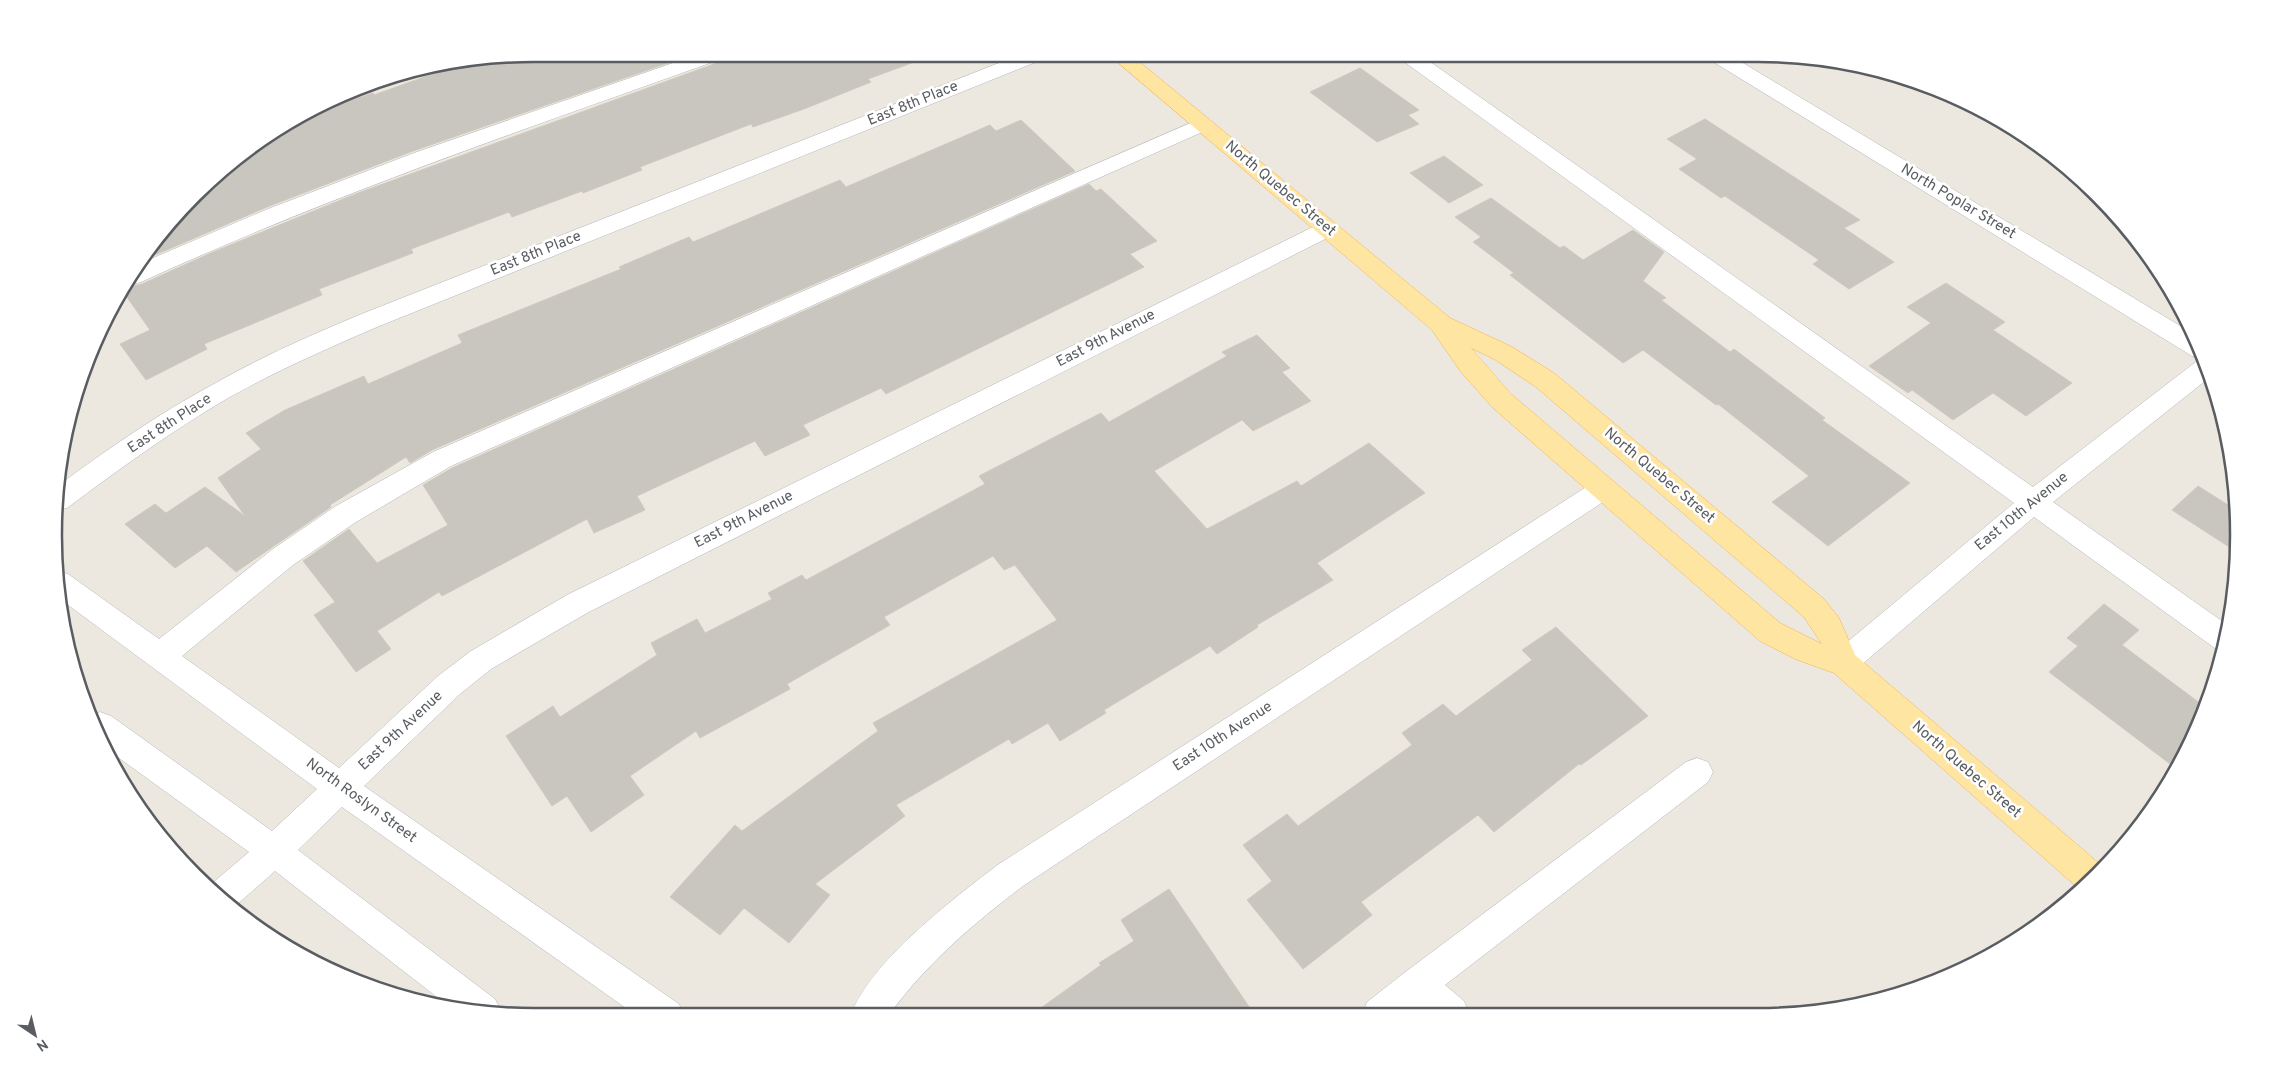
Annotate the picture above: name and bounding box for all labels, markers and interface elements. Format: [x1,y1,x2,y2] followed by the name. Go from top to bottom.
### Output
[865,77,961,131] street label: East 8th Place
[1221,137,1339,241] street label: North Quebec Street
[1897,160,2019,244] street label: North Poplar Street
[488,227,584,281] street label: East 8th Place
[1053,306,1159,372] street label: East 9th Avenue
[124,390,216,458] street label: East 8th Place
[1600,424,1718,528] street label: North Quebec Street
[1971,468,2073,556] street label: East 10th Avenue
[691,487,797,553] street label: East 9th Avenue
[355,687,447,775] street label: East 9th Avenue
[1170,698,1276,776] street label: East 10th Avenue
[1907,717,2025,823] street label: North Quebec Street
[302,754,420,848] street label: North Roslyn Street
[10,1010,60,1060] north arrow
[33,1035,51,1054] text: N

